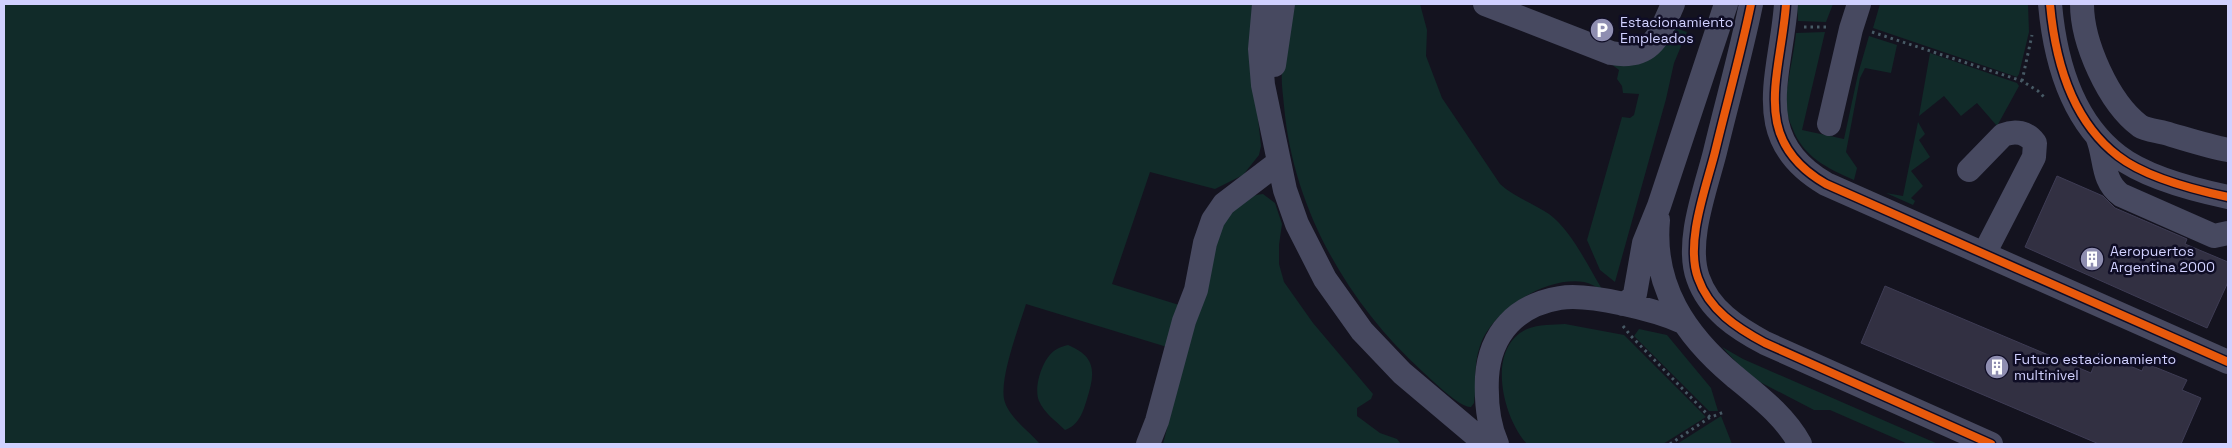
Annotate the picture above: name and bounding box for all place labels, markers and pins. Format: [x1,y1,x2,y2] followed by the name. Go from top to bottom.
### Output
[1620,13,1733,47] place label: Estacionamiento Empleados
[1589,17,1615,43] parking icon: Estacionamiento Empleados
[2110,242,2215,276] place label: Aeropuertos Argentina 2000
[2079,246,2105,272] building icon: Aeropuertos Argentina 2000
[2014,350,2176,384] place label: Futuro estacionamiento multinivel
[1984,354,2010,380] building icon: Futuro estacionamiento multinivel

